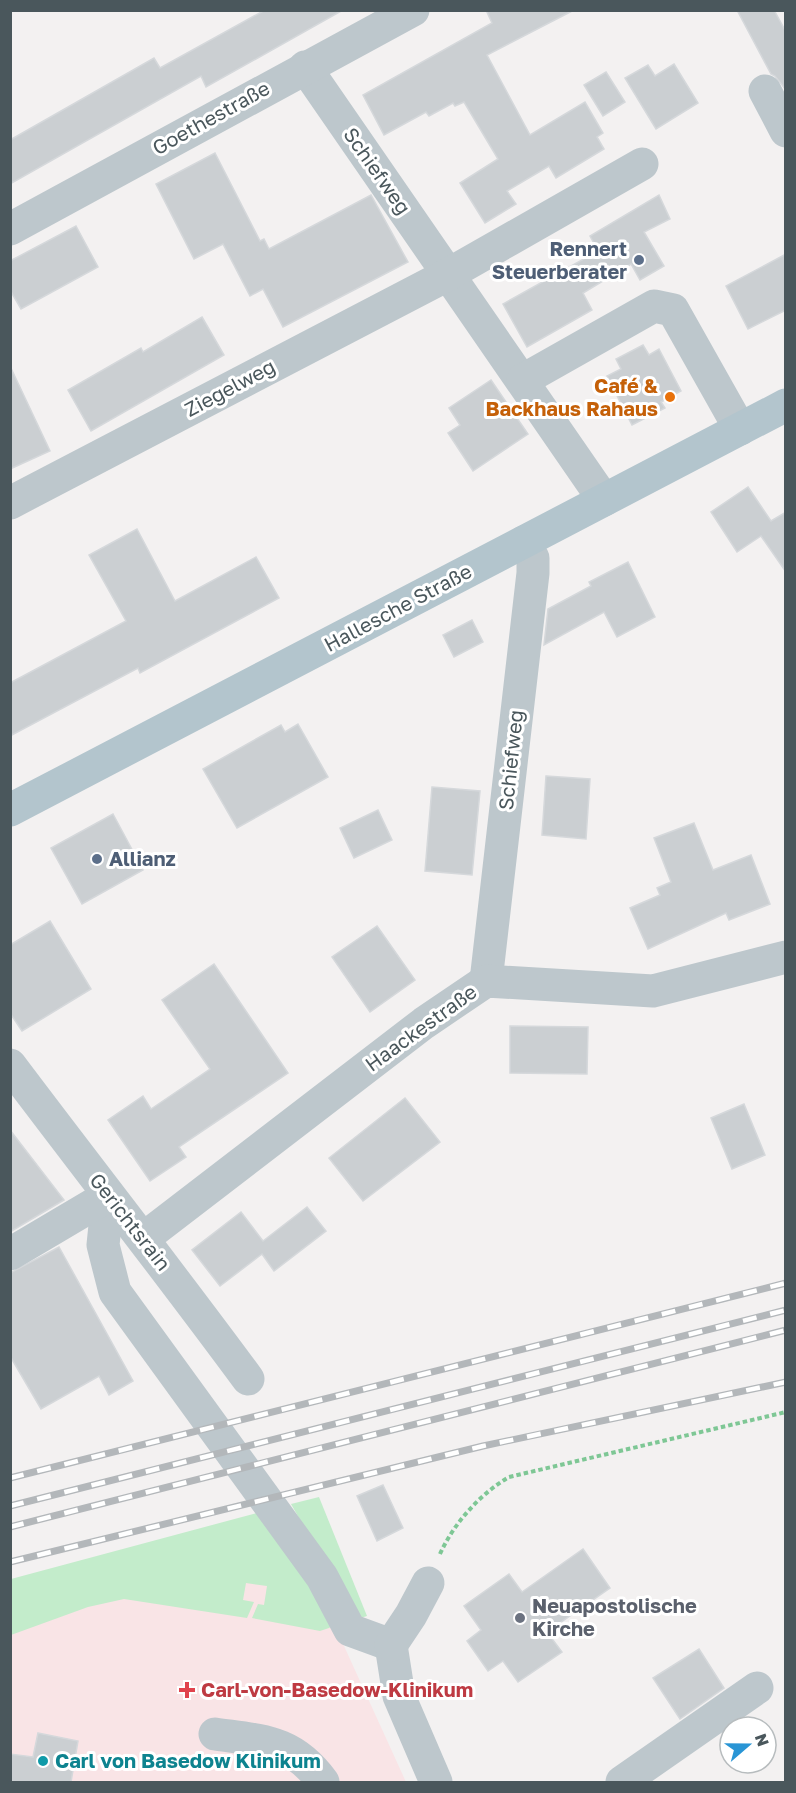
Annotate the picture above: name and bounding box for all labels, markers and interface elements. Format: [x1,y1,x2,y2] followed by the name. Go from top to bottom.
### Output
[148,75,273,159] street label: Goethestraße
[339,122,416,218] street label: Schiefweg
[492,236,627,283] place label: Rennert Steuerberater
[632,253,646,267] marker: Rennert Steuerberater
[180,353,279,421] street label: Ziegelweg
[485,373,659,420] place label: Café & Backhaus Rahaus
[663,390,677,404] marker: Café & Backhaus Rahaus
[320,558,475,656] street label: Hallesche Straße
[493,709,527,811] street label: Schiefweg
[109,846,176,870] place label: Allianz
[90,852,104,866] marker: Allianz
[360,979,481,1076] street label: Haackestraße
[85,1168,176,1275] street label: Gerichtsrain
[532,1593,697,1640] place label: Neuapostolische Kirche
[513,1611,527,1625] marker: Neuapostolische Kirche
[201,1677,473,1701] place label: Carl-von-Basedow-Klinikum
[178,1681,196,1699] marker: Carl-von-Basedow-Klinikum
[718,1715,778,1775] north arrow
[751,1731,774,1749] text: N
[55,1748,321,1772] place label: Carl von Basedow Klinikum
[36,1754,50,1768] marker: Carl von Basedow Klinikum

